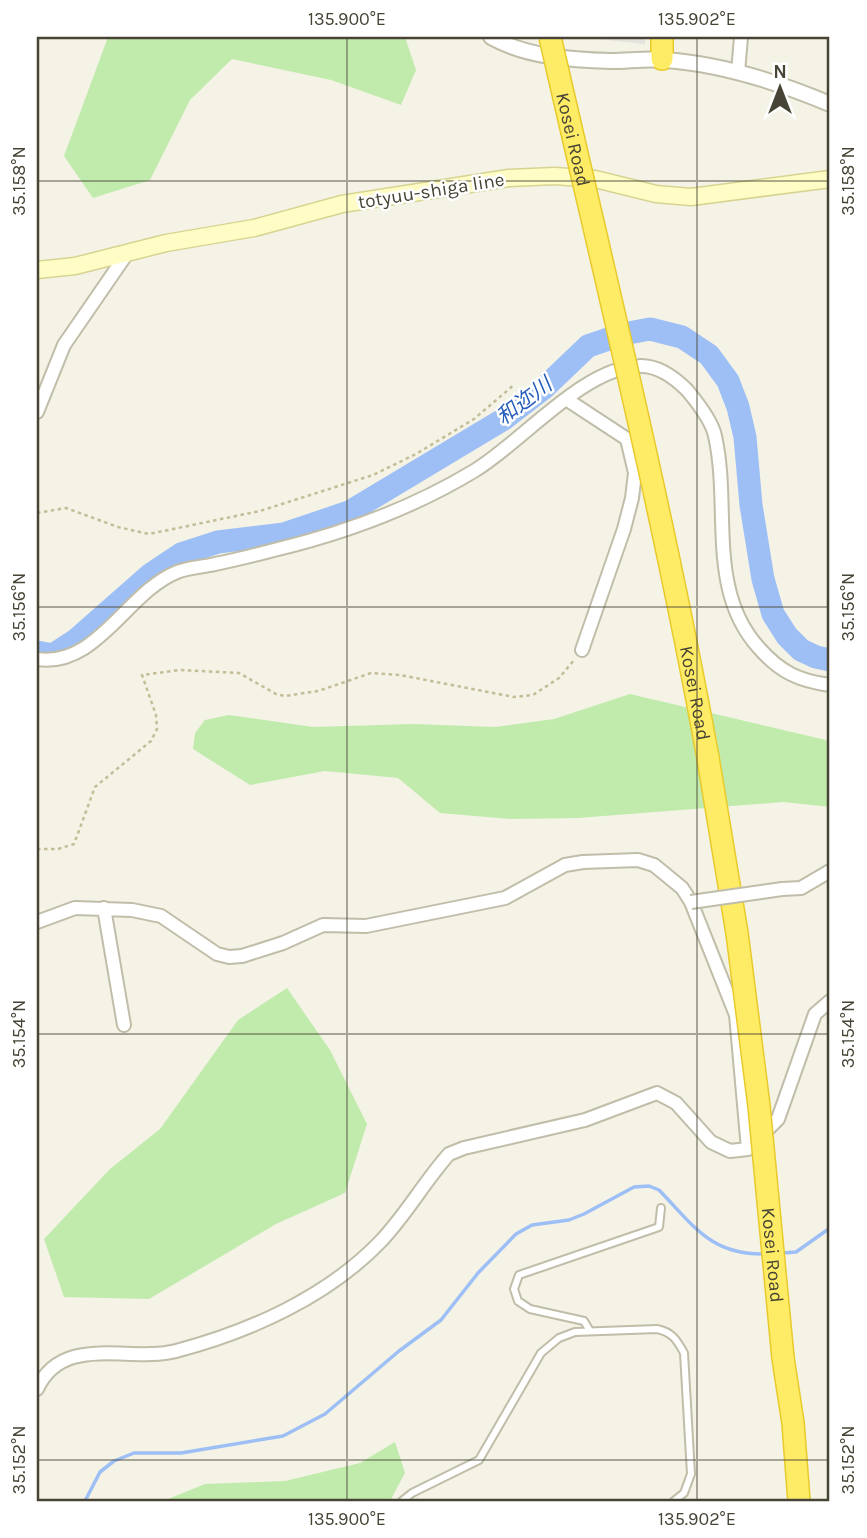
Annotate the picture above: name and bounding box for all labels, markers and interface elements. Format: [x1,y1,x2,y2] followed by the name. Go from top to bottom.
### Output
[308,8,386,30] text: 135.900°E
[658,8,736,30] text: 135.902°E
[744,52,814,122] north arrow
[773,61,787,83] text: N
[551,90,594,189] street label: Kosei Road
[8,146,30,216] text: 35.158°N
[837,146,859,216] text: 35.158°N
[356,169,506,213] street label: totyuu-shiga line
[492,371,558,430] water label: 和迩川
[8,573,30,641] text: 35.156°N
[837,573,859,641] text: 35.156°N
[675,644,715,742] street label: Kosei Road
[8,1000,30,1068] text: 35.154°N
[837,1000,859,1068] text: 35.154°N
[757,1206,788,1304] street label: Kosei Road
[8,1426,30,1495] text: 35.152°N
[837,1426,859,1495] text: 35.152°N
[308,1508,386,1530] text: 135.900°E
[658,1508,736,1530] text: 135.902°E

